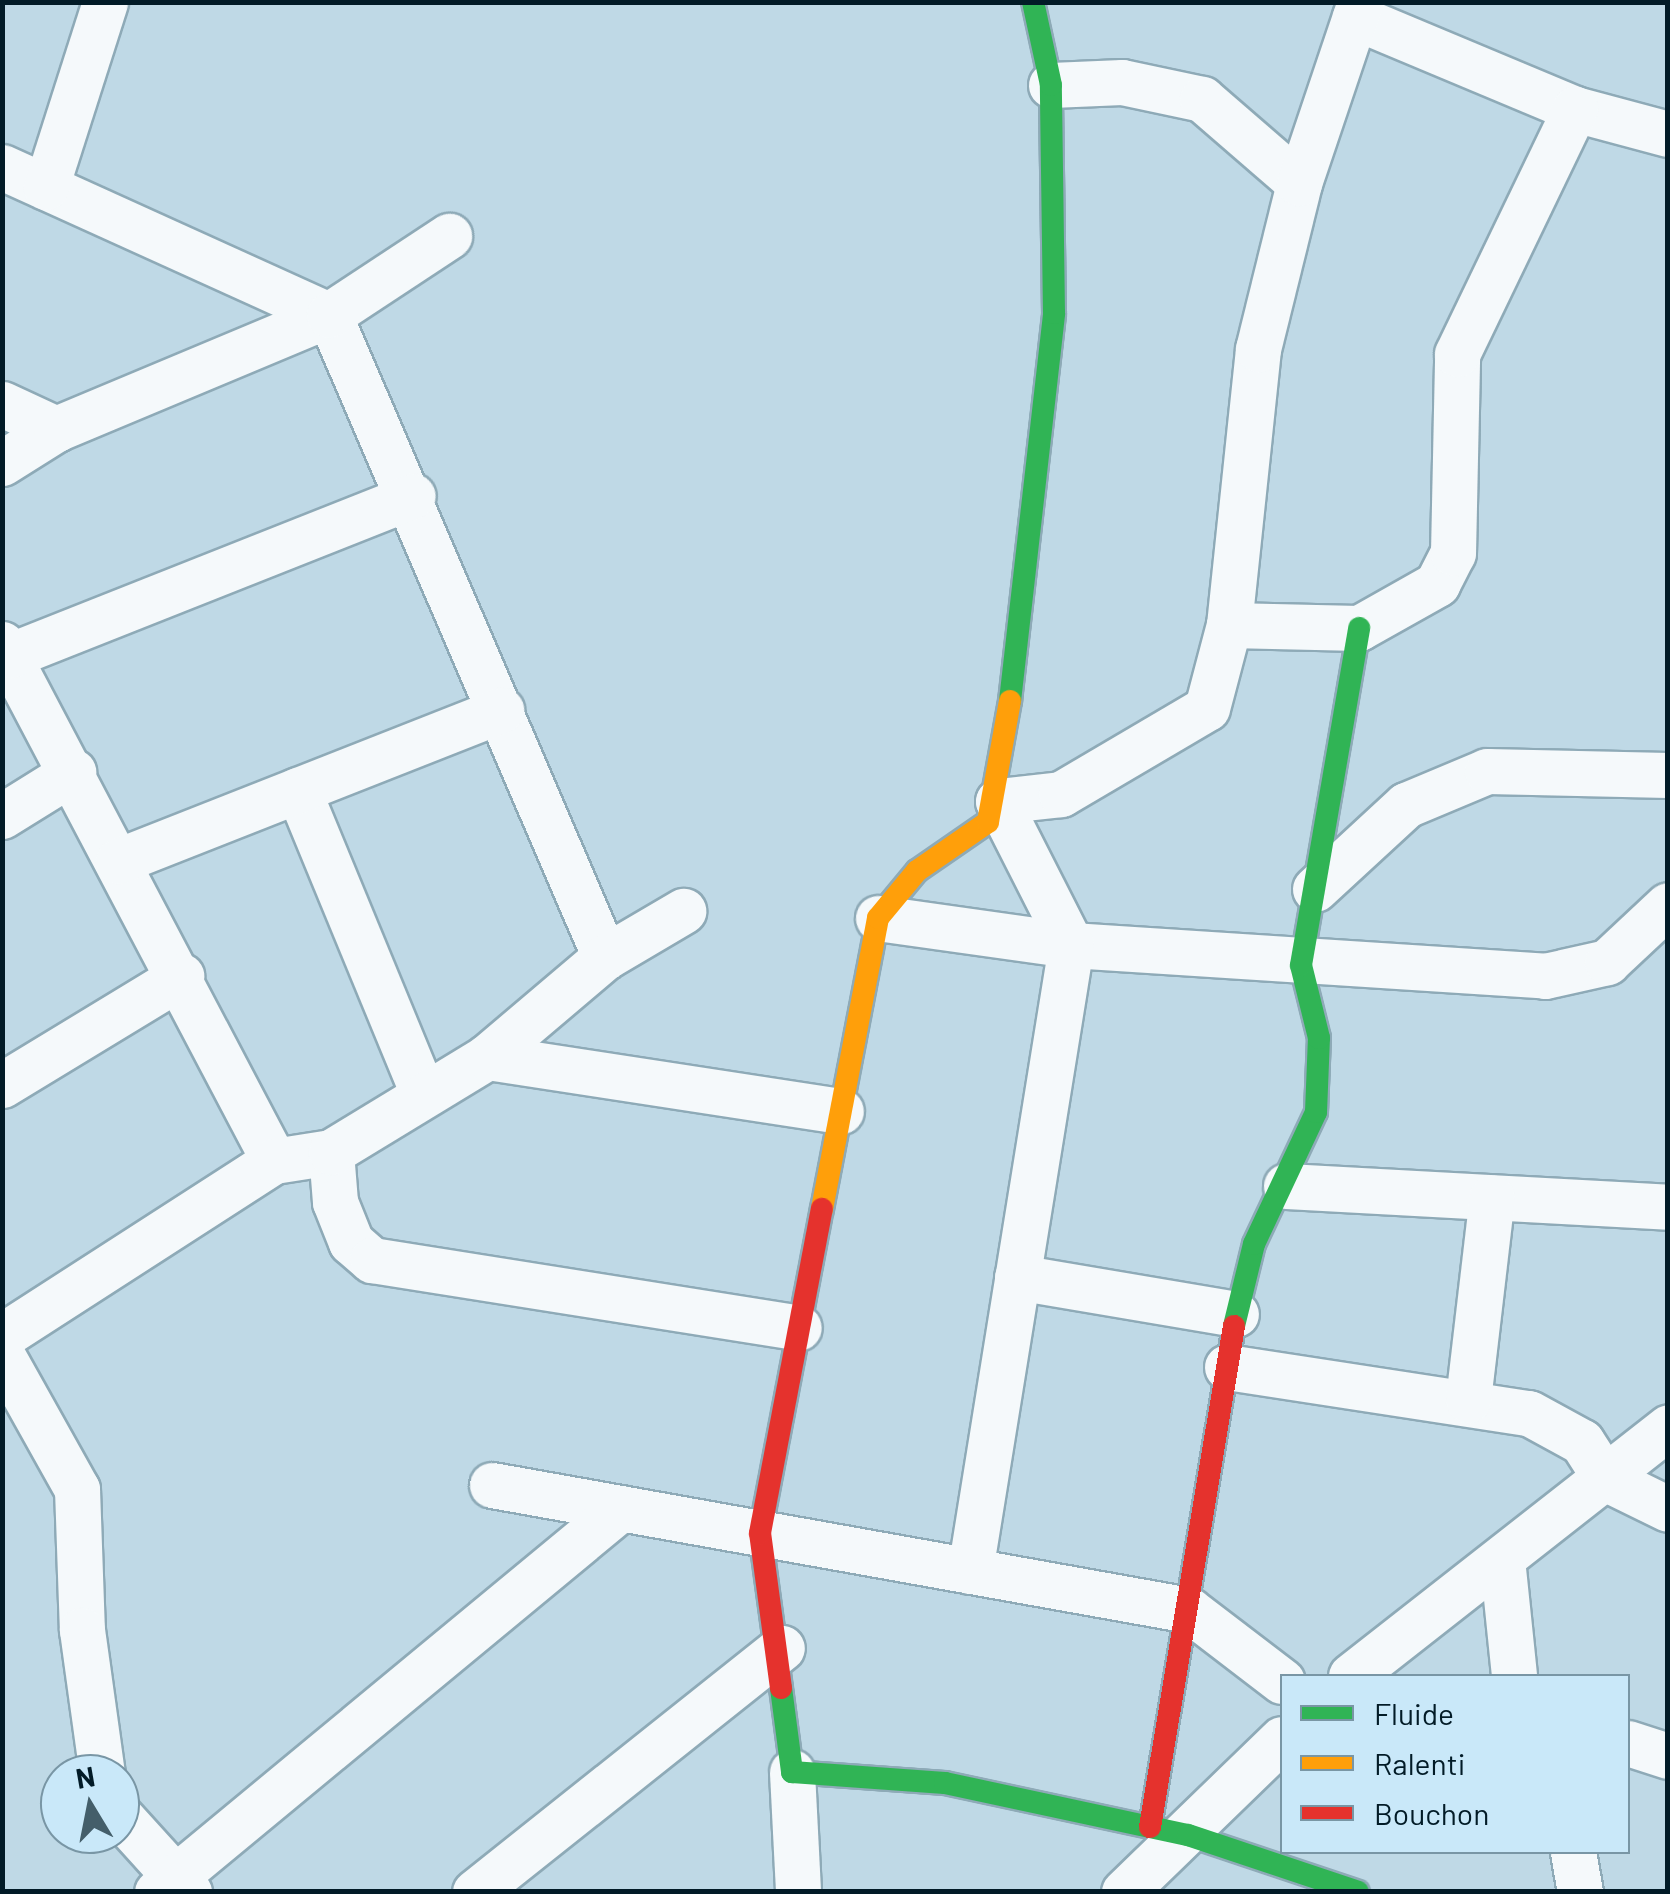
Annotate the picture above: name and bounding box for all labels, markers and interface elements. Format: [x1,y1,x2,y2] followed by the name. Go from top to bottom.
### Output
[1280,1674,1630,1854] legend
[1374,1695,1454,1731] text: Fluide
[1374,1745,1465,1781] text: Ralenti
[40,1754,140,1854] north arrow
[73,1758,97,1795] text: N
[1374,1795,1489,1831] text: Bouchon

